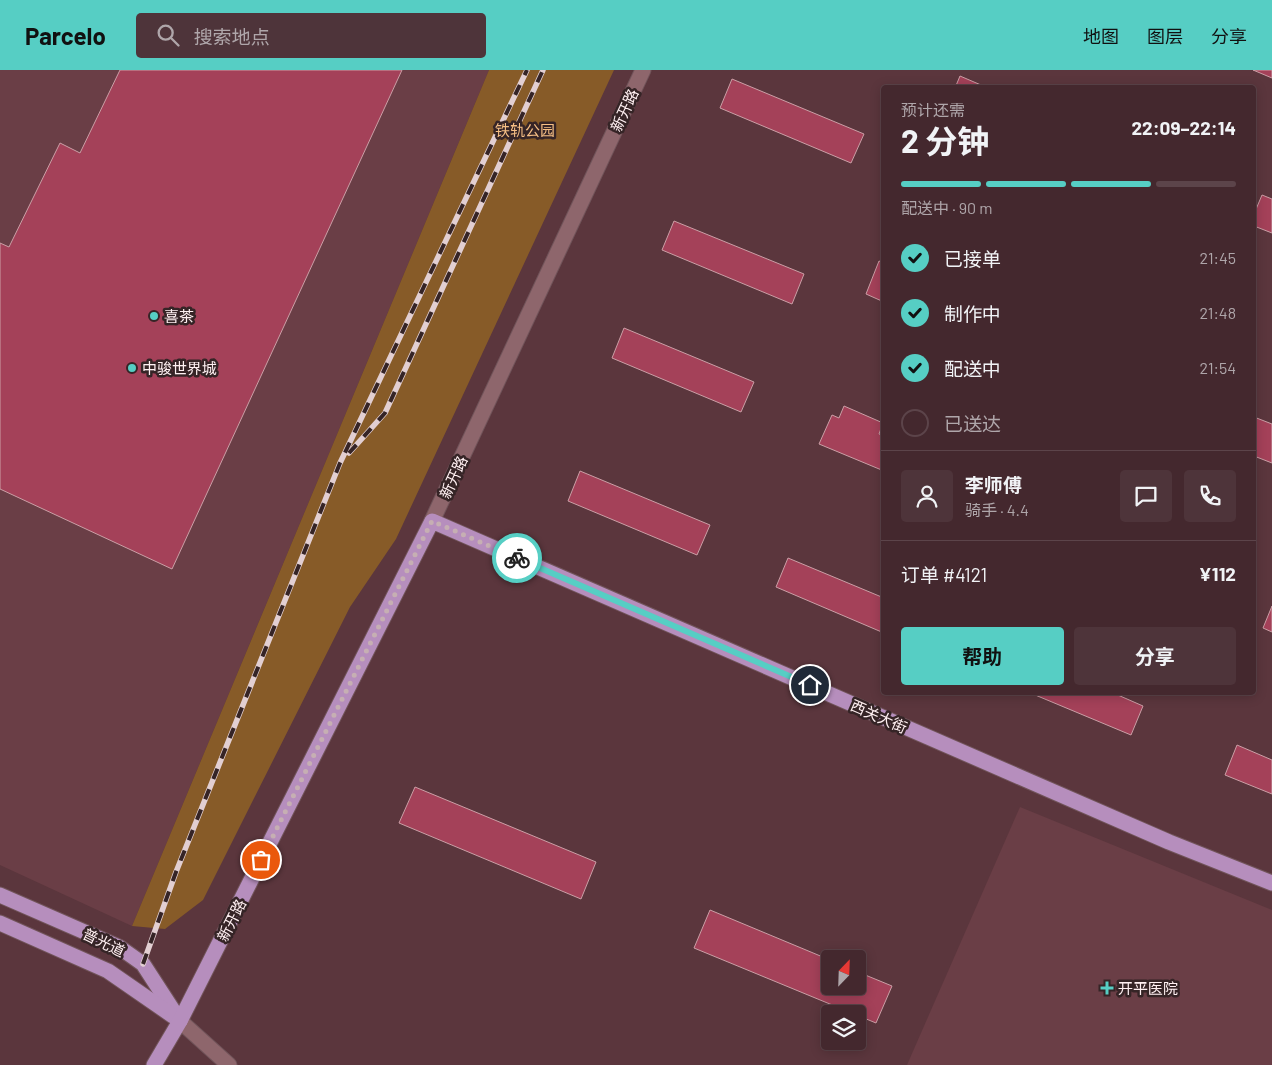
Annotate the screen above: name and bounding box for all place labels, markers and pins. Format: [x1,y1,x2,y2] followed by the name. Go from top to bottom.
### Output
[164,307,194,325] place label: 喜茶
[148,310,160,322] marker: 喜茶
[142,359,217,377] place label: 中骏世界城
[126,362,138,374] marker: 中骏世界城
[789,664,831,706] pin
[240,839,282,881] pin
[1118,979,1178,997] place label: 开平医院
[1100,981,1114,995] marker: 开平医院

